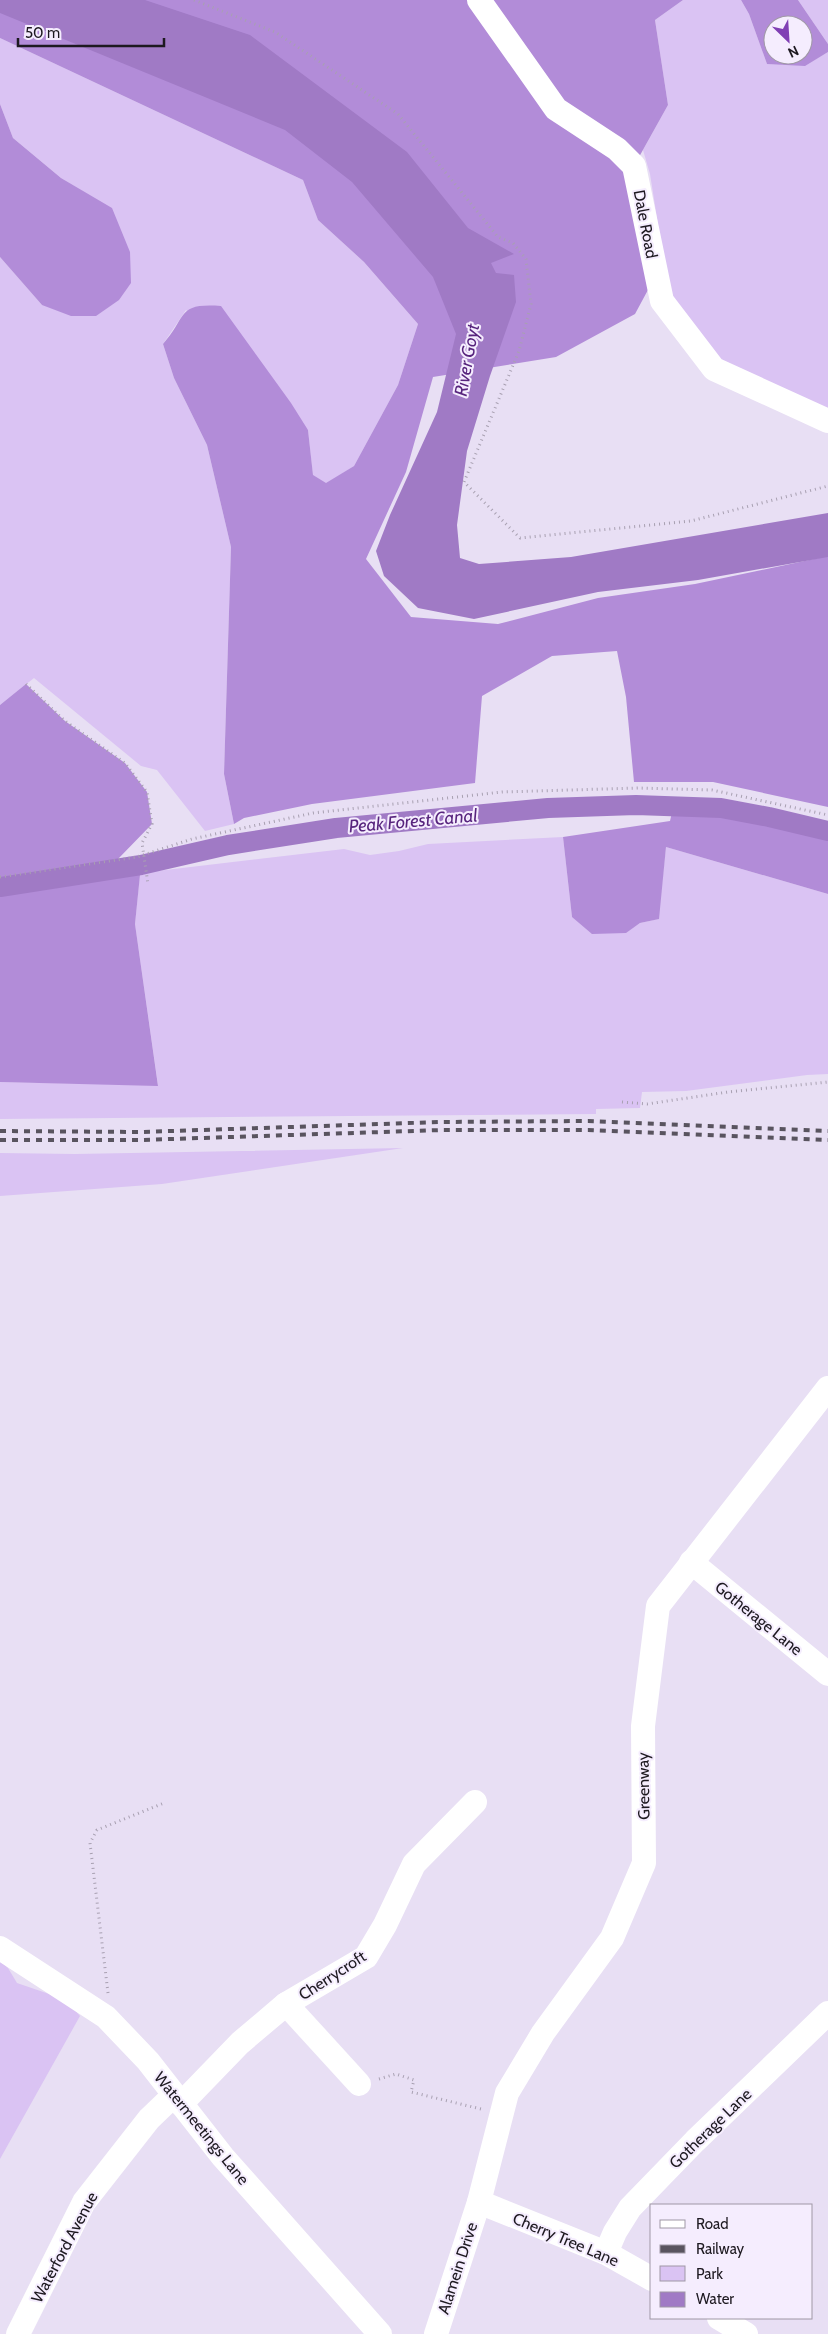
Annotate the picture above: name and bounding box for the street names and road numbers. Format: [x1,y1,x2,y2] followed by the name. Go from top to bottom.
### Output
[630,188,661,260] street label: Dale Road
[711,1577,806,1659] street label: Gotherage Lane
[633,1752,654,1820] street label: Greenway
[295,1946,370,2004] street label: Cherrycroft
[150,2068,253,2189] street label: Watermeetings Lane
[665,2084,755,2172] street label: Gotherage Lane
[27,2189,102,2306] street label: Waterford Avenue
[510,2209,622,2270] street label: Cherry Tree Lane
[434,2220,481,2316] street label: Alamein Drive

